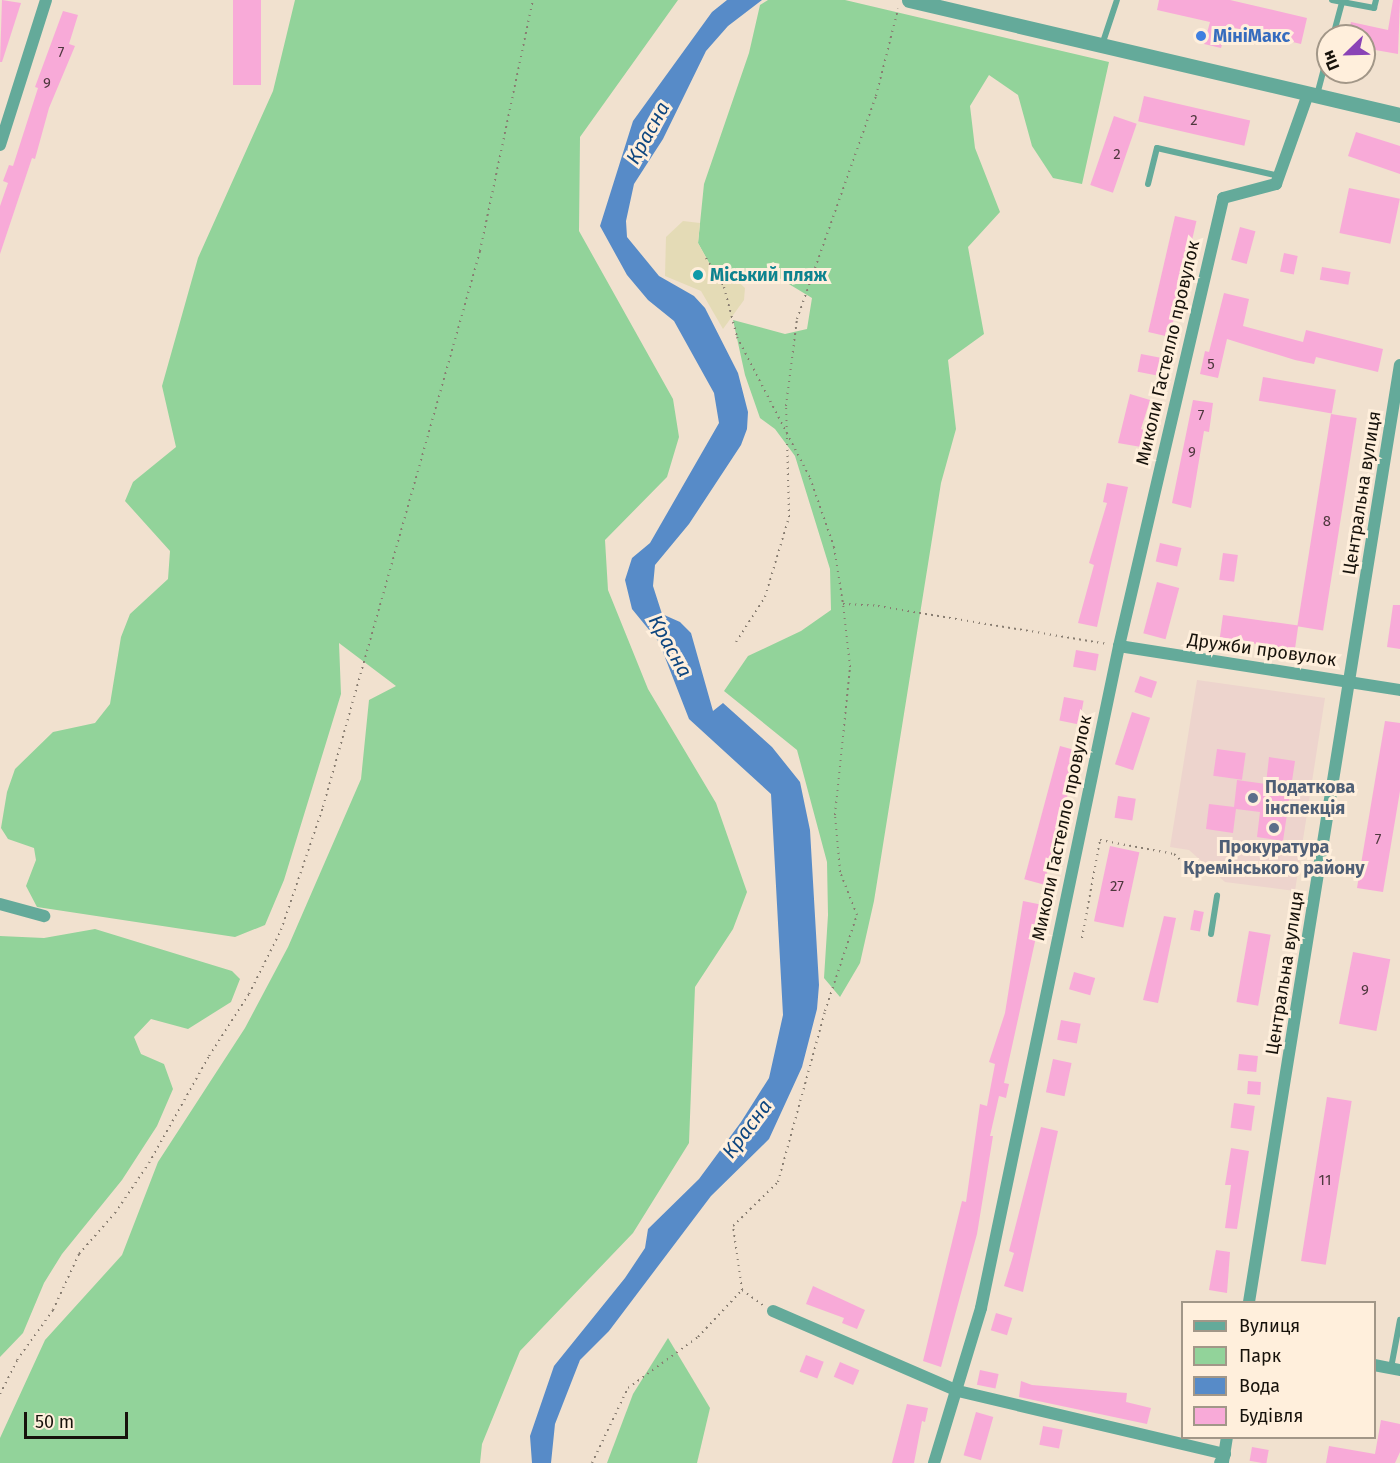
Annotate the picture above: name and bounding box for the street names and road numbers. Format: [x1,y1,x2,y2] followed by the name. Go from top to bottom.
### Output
[1132,239,1204,467] street label: Миколи Гастелло провулок
[1338,409,1386,577] street label: Центральна вулиця
[1186,629,1338,671] street label: Дружби провулок
[1028,713,1096,943] street label: Миколи Гастелло провулок
[1261,889,1309,1057] street label: Центральна вулиця

